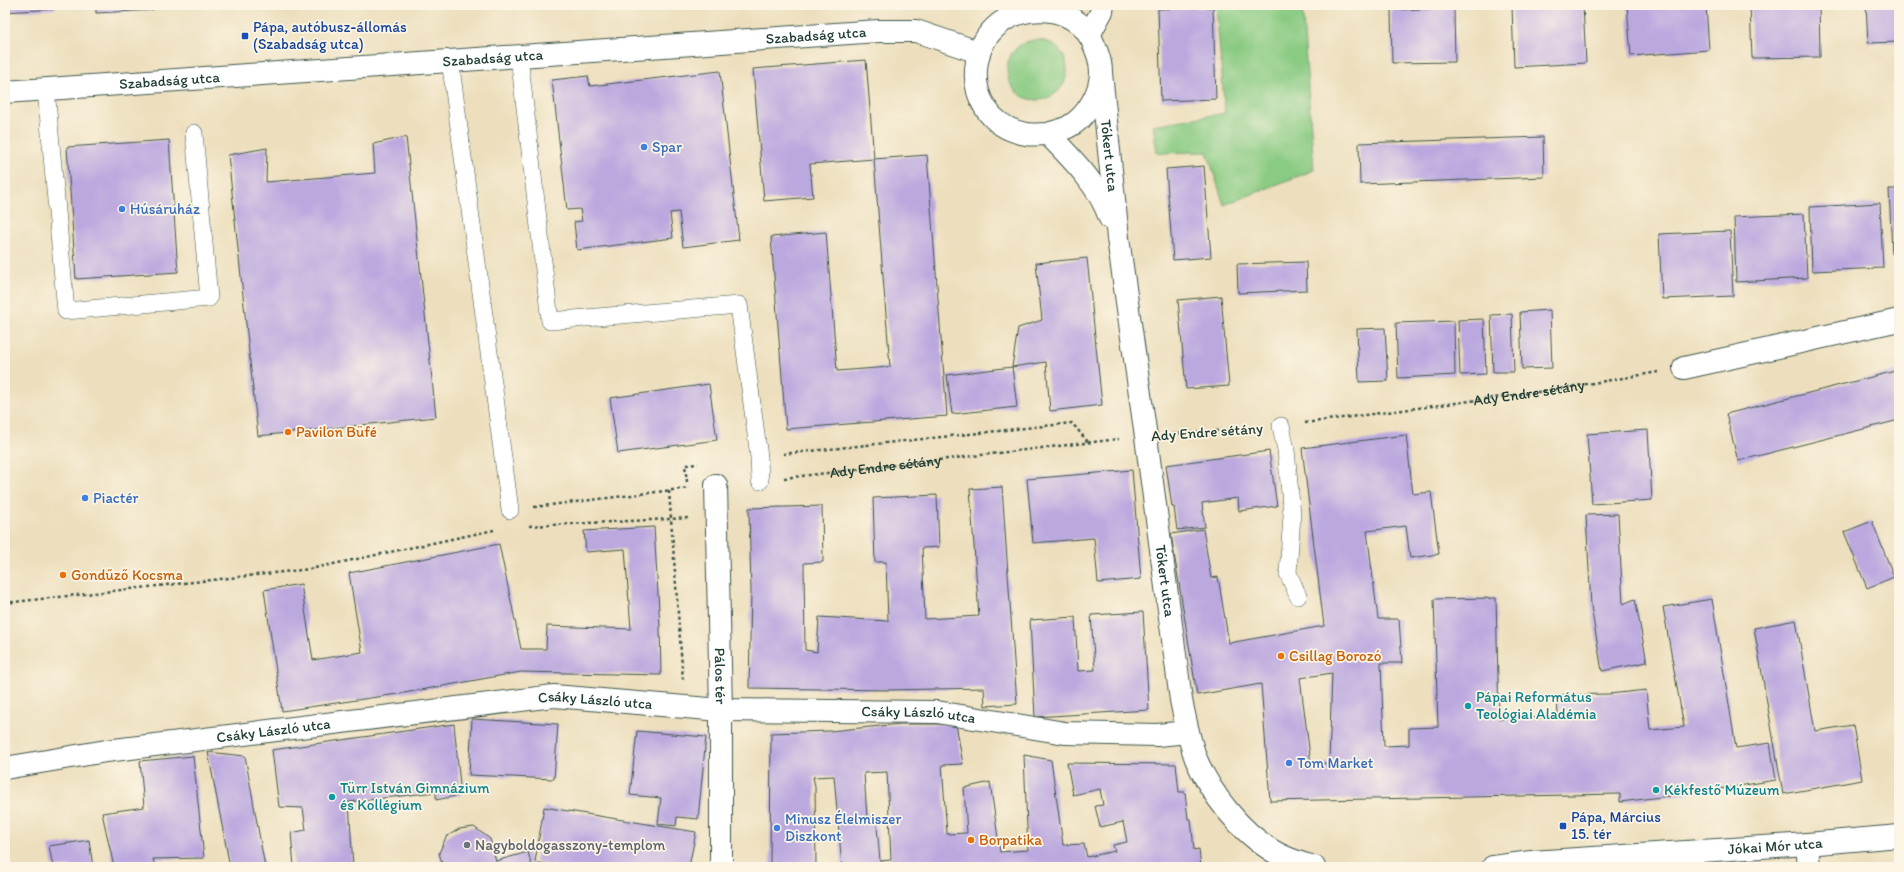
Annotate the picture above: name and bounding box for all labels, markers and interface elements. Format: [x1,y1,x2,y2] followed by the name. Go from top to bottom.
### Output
[253,18,407,53] place label: Pápa, autóbusz-állomás (Szabadság utca)
[765,23,867,48] street label: Szabadság utca
[240,31,250,41] marker: Pápa, autóbusz-állomás (Szabadság utca)
[442,45,544,70] street label: Szabadság utca
[119,68,221,93] street label: Szabadság utca
[1097,119,1122,193] street label: Tókert utca
[652,138,682,156] place label: Spar
[639,142,649,152] marker: Spar
[130,200,200,218] place label: Húsáruház
[117,204,127,214] marker: Húsáruház
[1472,375,1586,409] street label: Ady Endre sétány
[1150,419,1264,445] street label: Ady Endre sétány
[296,423,377,441] place label: Pavilon Büfé
[283,427,293,437] marker: Pavilon Büfé
[829,451,942,482] street label: Ady Endre sétány
[93,489,139,507] place label: Piactér
[80,493,90,503] marker: Piactér
[1151,544,1179,618] street label: Tókert utca
[71,566,183,584] place label: Gondűző Kocsma
[58,570,68,580] marker: Gondűző Kocsma
[711,647,730,705] street label: Pálos tér
[1289,647,1381,665] place label: Csillag Borozó
[1276,651,1286,661] marker: Csillag Borozó
[537,687,654,713] street label: Csáky László utca
[1476,688,1597,723] place label: Pápai Református Teológiai Aladémia
[1463,701,1473,711] marker: Pápai Református Teológiai Aladémia
[861,702,978,727] street label: Csáky László utca
[215,714,332,746] street label: Csáky László utca
[1297,754,1374,772] place label: Tom Market
[1284,758,1294,768] marker: Tom Market
[340,779,490,814] place label: Türr István Gimnázium és Kollégium
[1664,781,1780,799] place label: Kékfestő Múzeum
[1651,785,1661,795] marker: Kékfestő Múzeum
[327,792,337,802] marker: Türr István Gimnázium és Kollégium
[1571,808,1661,843] place label: Pápa, Március 15. tér
[785,810,901,845] place label: Minusz Élelmiszer Diszkont
[1558,821,1568,831] marker: Pápa, Március 15. tér
[772,823,782,833] marker: Minusz Élelmiszer Diszkont
[979,831,1042,849] place label: Borpatika
[1727,834,1824,858] street label: Jókai Mór utca
[966,835,976,845] marker: Borpatika
[475,836,666,854] place label: Nagyboldogasszony-templom
[462,840,472,850] marker: Nagyboldogasszony-templom

